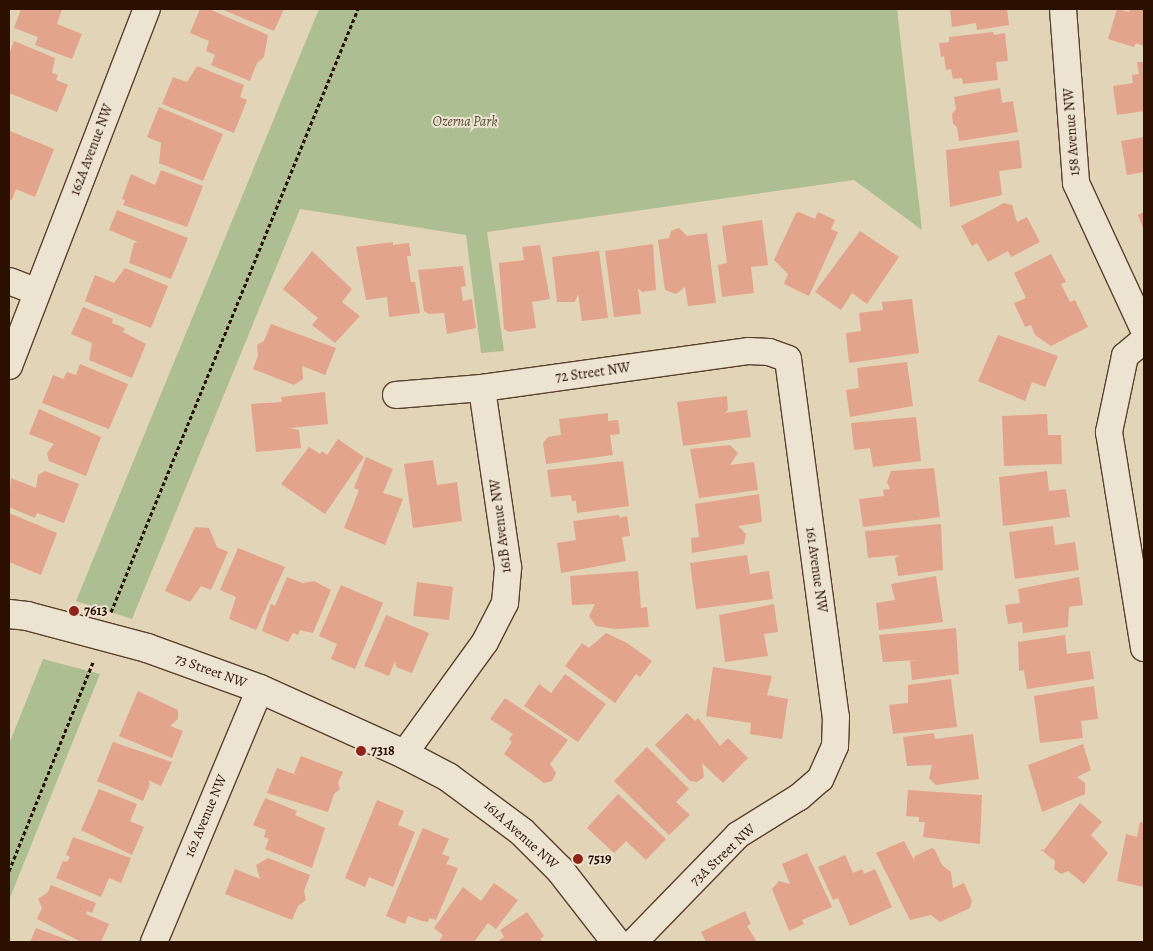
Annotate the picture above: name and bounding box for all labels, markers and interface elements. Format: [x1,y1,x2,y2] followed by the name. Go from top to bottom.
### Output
[1061,88,1083,176] street label: 158 Avenue NW
[67,102,117,198] street label: 162A Avenue NW
[433,114,497,130] park label: Ozerna Park
[554,359,632,387] street label: 72 Street NW
[487,478,515,574] street label: 161B Avenue NW
[802,526,830,614] street label: 161 Avenue NW
[84,603,108,619] place label: 7613
[68,605,80,617] marker: 7613
[173,650,249,692] street label: 73 Street NW
[371,743,395,759] place label: 7318
[355,745,367,757] marker: 7318
[181,772,231,860] street label: 162 Avenue NW
[480,797,562,873] street label: 161A Avenue NW
[687,821,759,889] street label: 73A Street NW
[588,851,611,867] place label: 7519
[572,853,584,865] marker: 7519

